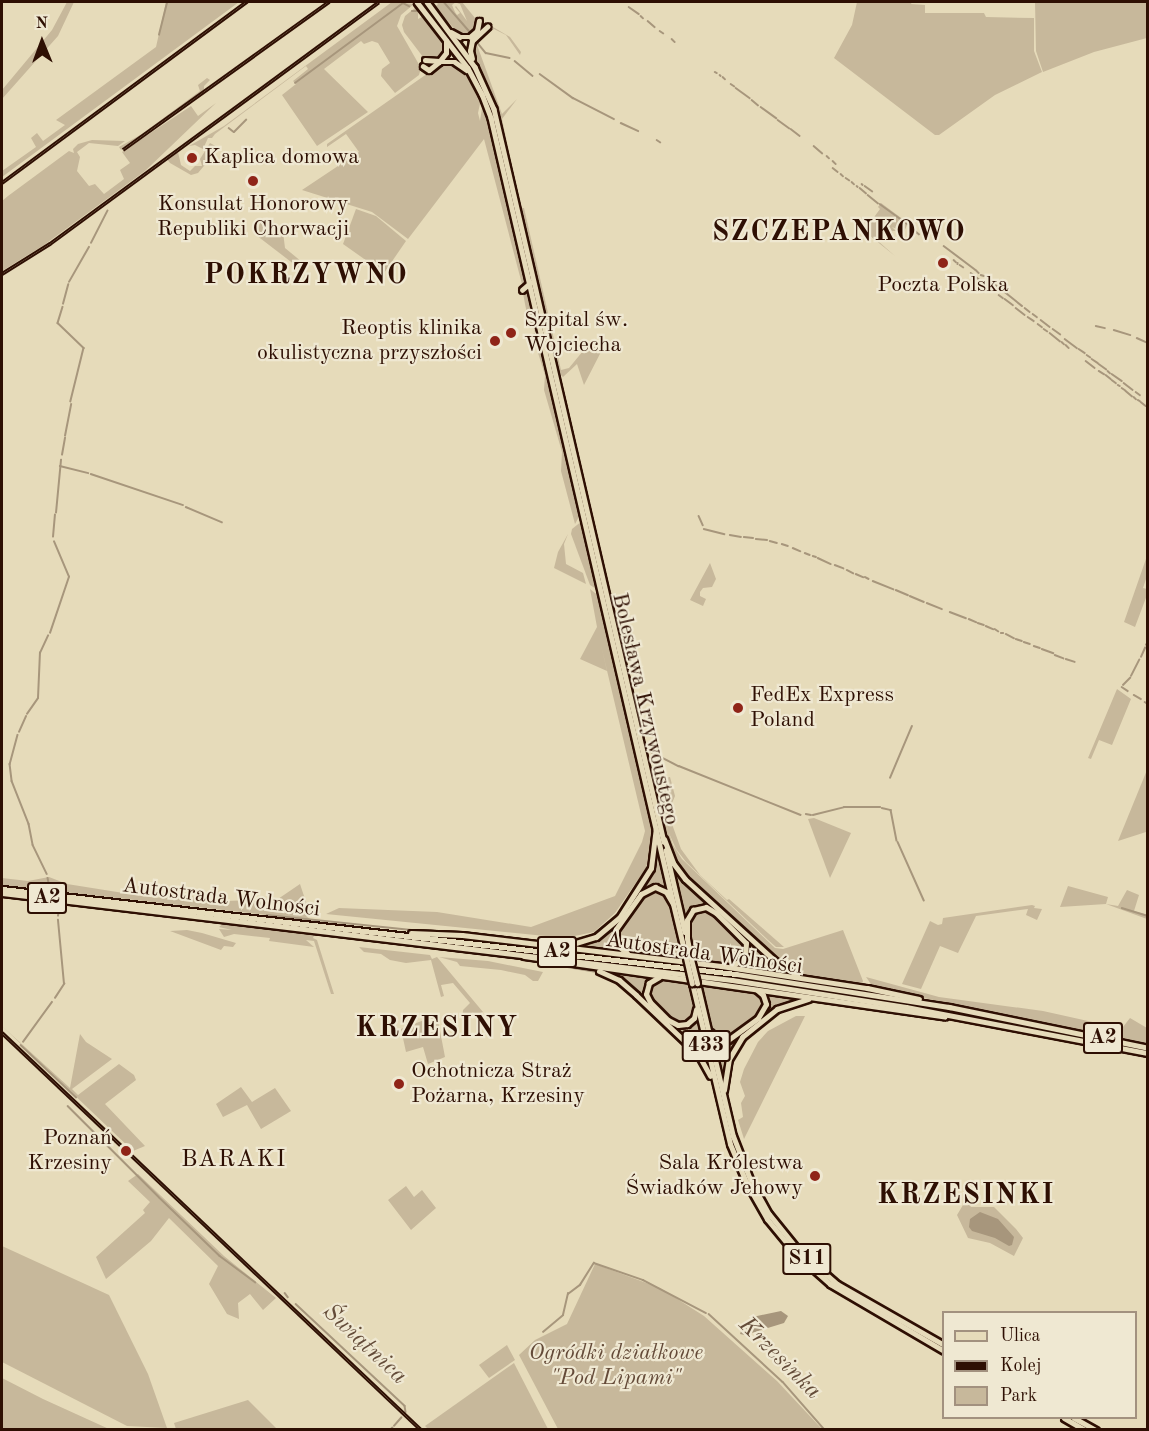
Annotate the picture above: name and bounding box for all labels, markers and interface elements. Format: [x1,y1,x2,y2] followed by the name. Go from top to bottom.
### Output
[12,12,72,72] north arrow
[35,16,48,32] text: N
[204,145,359,171] place label: Kaplica domowa
[185,151,199,165] marker: Kaplica domowa
[246,174,260,188] marker: Konsulat Honorowy Republiki Chorwacji
[157,191,349,242] place label: Konsulat Honorowy Republiki Chorwacji
[712,216,966,250] district label: SZCZEPANKOWO
[936,256,950,270] marker: Poczta Polska
[204,259,408,293] district label: POKRZYWNO
[877,273,1009,299] place label: Poczta Polska
[524,307,628,358] place label: Szpital św. Wojciecha
[257,315,482,366] place label: Reoptis klinika okulistyczna przyszłości
[502,324,520,342] marker: Szpital św. Wojciecha
[486,332,504,350] marker: Reoptis klinika okulistyczna przyszłości
[605,590,685,828] street label: Bolesława Krzywoustego
[750,682,894,734] place label: FedEx Express Poland
[731,701,745,715] marker: FedEx Express Poland
[121,873,321,923] street label: Autostrada Wolności
[26,880,68,916] road number: A2
[604,927,804,981] street label: Autostrada Wolności
[536,934,578,970] road number: A2
[355,1012,519,1046] district label: KRZESINY
[1082,1020,1124,1056] road number: A2
[680,1028,732,1064] road number: 433
[411,1058,585,1110] place label: Ochotnicza Straż Pożarna, Krzesiny
[392,1077,406,1091] marker: Ochotnicza Straż Pożarna, Krzesiny
[28,1125,112,1176] place label: Poznań Krzesiny
[117,1142,135,1160] marker: Poznań Krzesiny
[181,1147,287,1175] district label: BARAKI
[626,1150,803,1202] place label: Sala Królestwa Świadków Jehowy
[808,1169,822,1183] marker: Sala Królestwa Świadków Jehowy
[877,1179,1055,1213] district label: KRZESINKI
[782,1241,832,1277] road number: S11
[316,1299,412,1391] water label: Świątnica
[942,1311,1137,1419] legend
[732,1312,826,1406] water label: Krzesinka
[1000,1327,1041,1345] text: Ulica
[529,1340,703,1392] park label: Ogródki działkowe "Pod Lipami"
[1000,1357,1041,1375] text: Kolej
[1000,1387,1037,1405] text: Park

